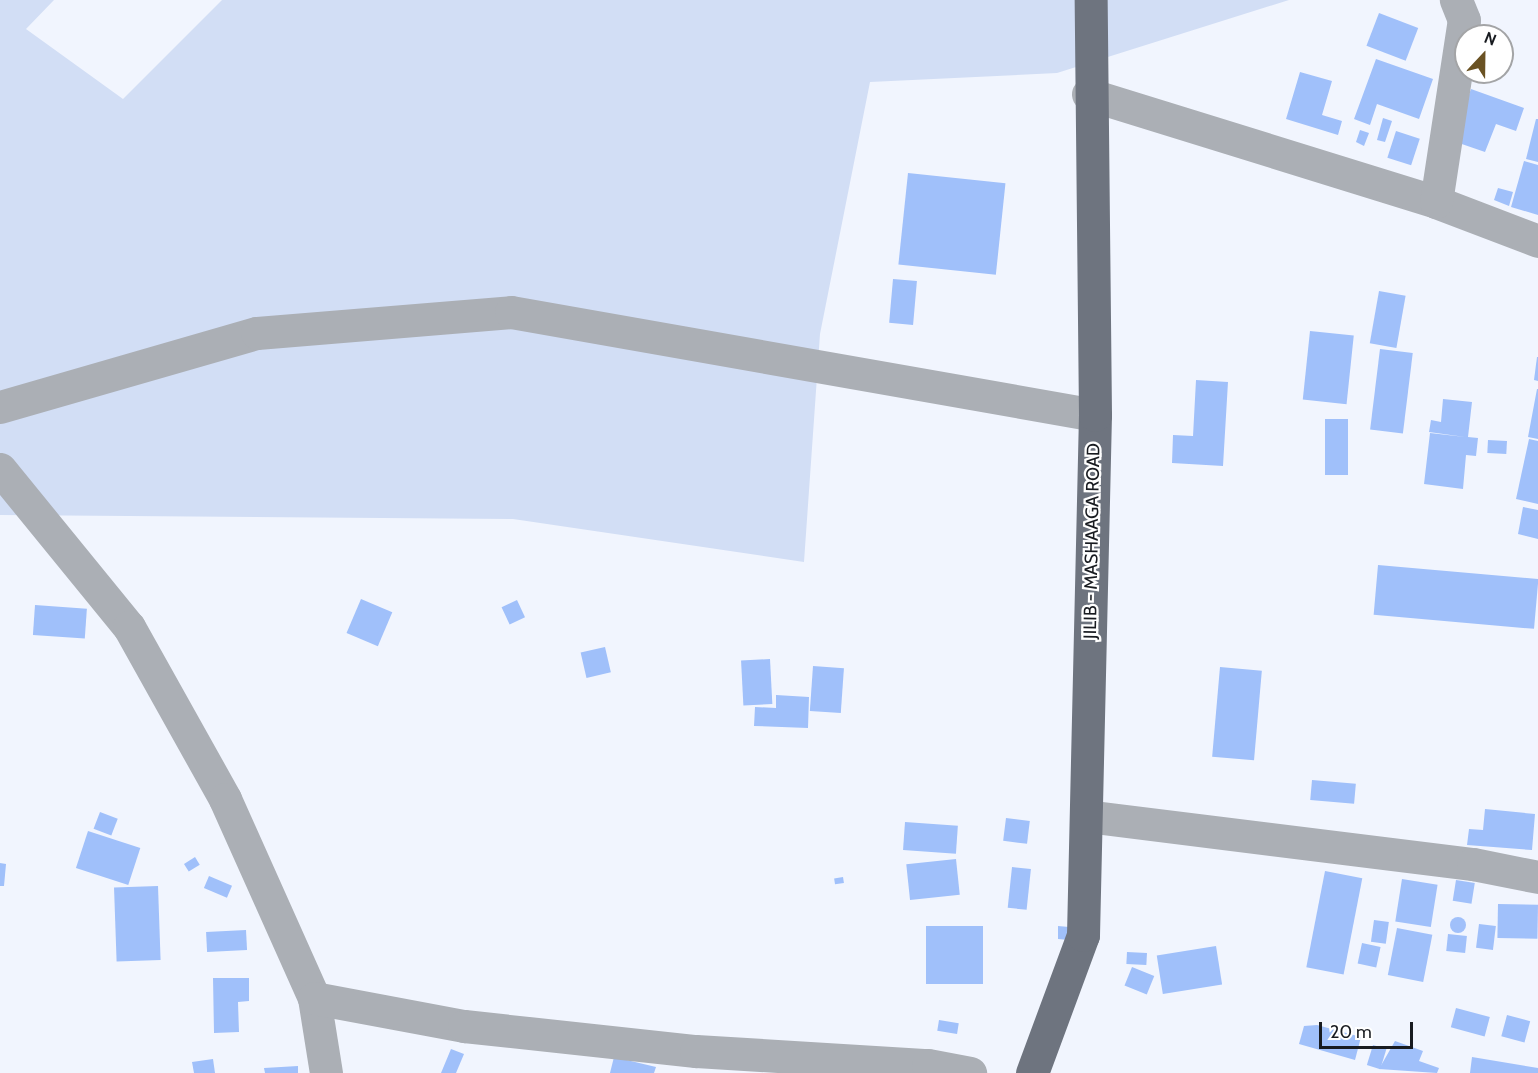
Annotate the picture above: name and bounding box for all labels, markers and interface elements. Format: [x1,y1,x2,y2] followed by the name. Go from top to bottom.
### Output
[1454,24,1514,84] north arrow
[1481,28,1499,50] text: N
[1079,443,1105,639] street label: JILIB - MASHAAGA ROAD
[1322,1010,1416,1048] scale bar
[1330,1021,1372,1043] text: 20 m

